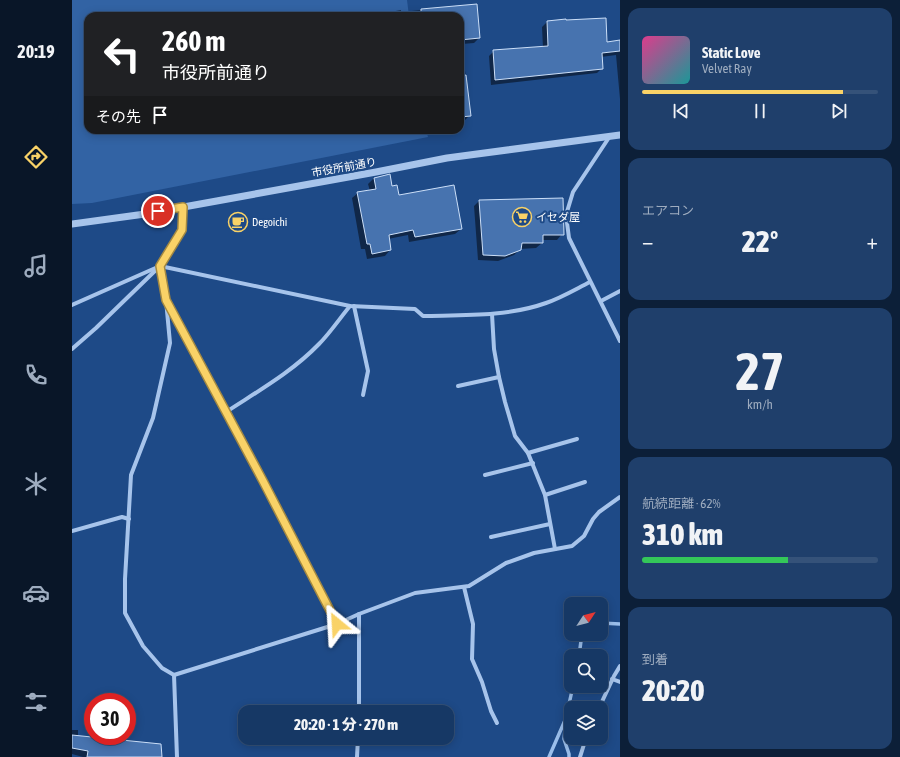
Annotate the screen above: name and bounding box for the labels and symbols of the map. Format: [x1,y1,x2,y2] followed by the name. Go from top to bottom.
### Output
[310,155,378,179] street label: 市役所前通り
[141,194,175,228] pin
[511,206,533,228] supermarket icon: イセダ屋
[227,211,249,233] cafe icon: Degoichi
[536,211,580,223] place label: イセダ屋
[252,216,287,228] place label: Degoichi
[564,597,608,641] north arrow
[316,603,358,645] position arrow
[84,693,136,745] speed limit sign: 30

